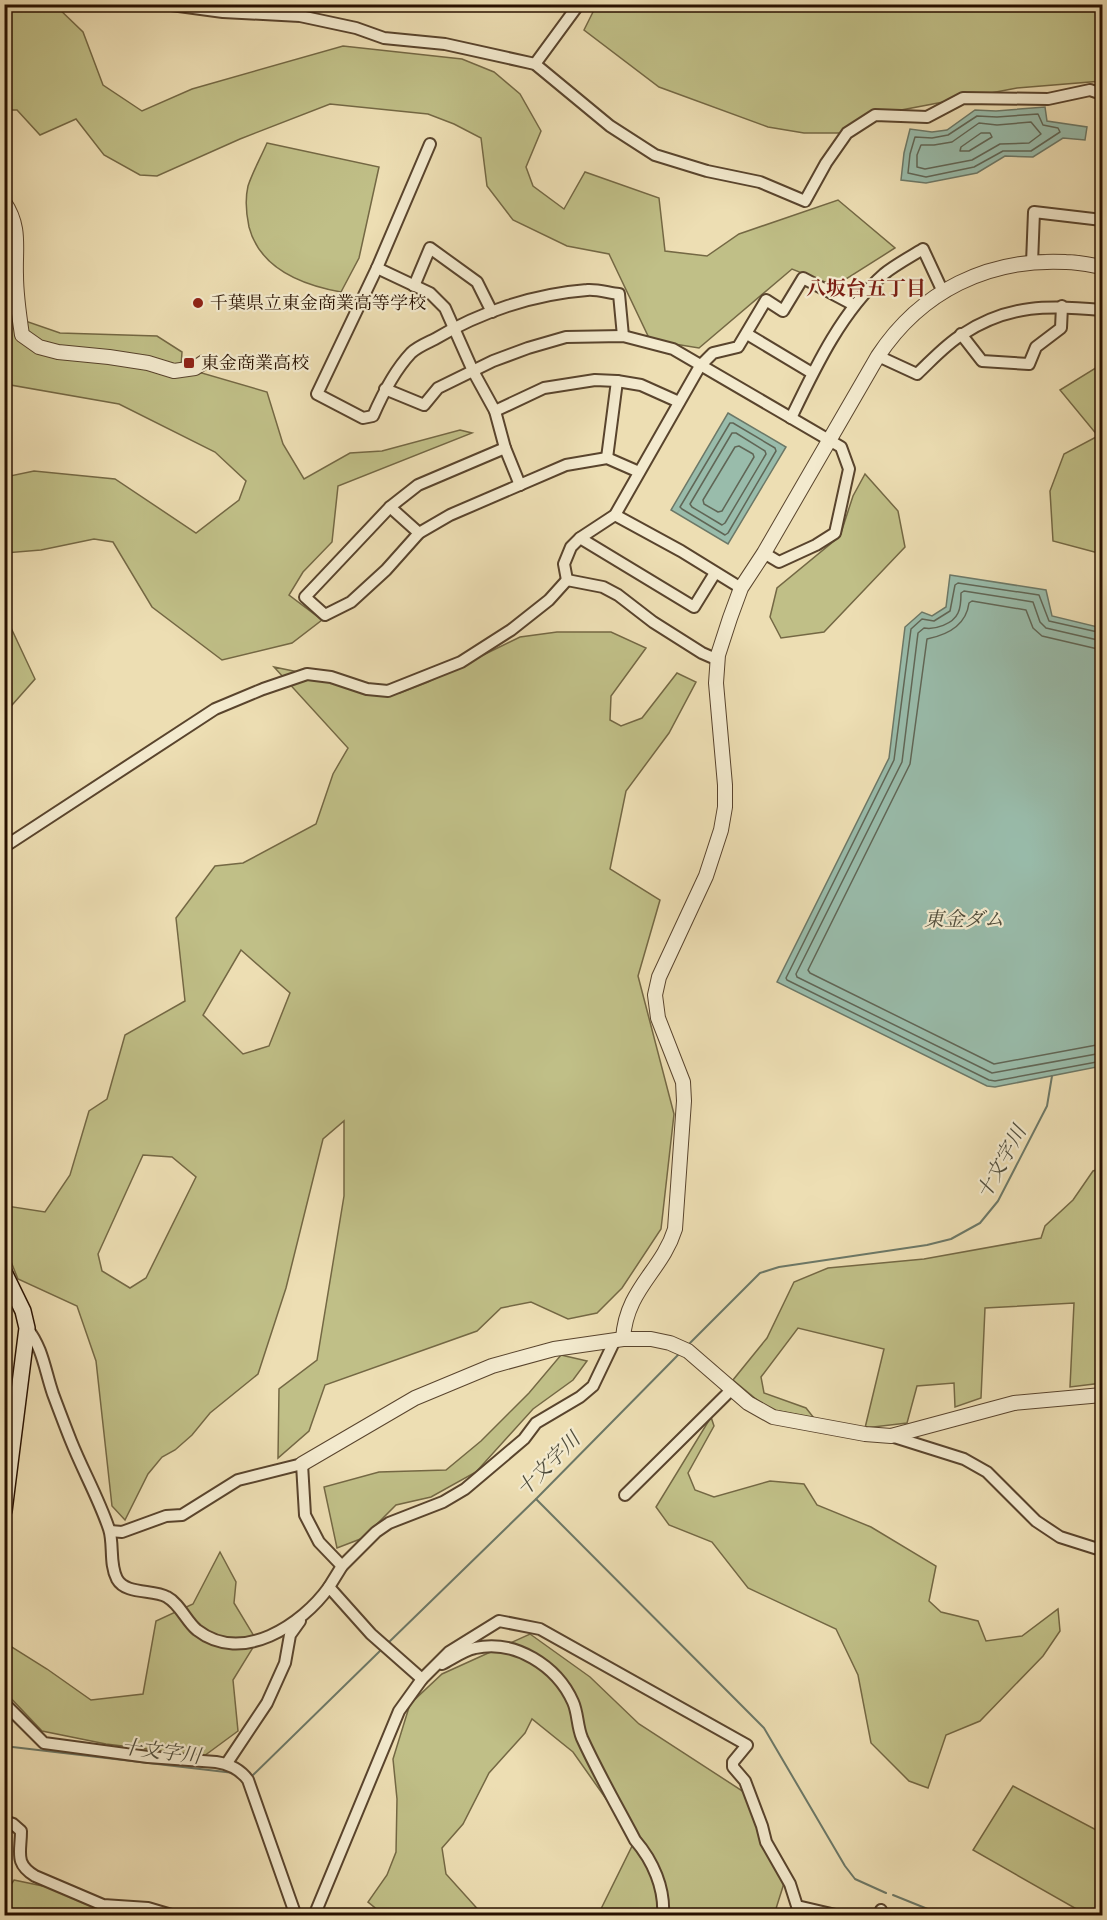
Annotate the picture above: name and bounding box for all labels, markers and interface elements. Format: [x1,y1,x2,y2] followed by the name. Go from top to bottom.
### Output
[806,277,926,300] district label: 八坂台五丁目
[210,293,426,314] place label: 千葉県立東金商業高等学校
[191,296,205,310] marker: 千葉県立東金商業高等学校
[201,353,309,374] place label: 東金商業高校
[182,356,196,370] marker: 東金商業高校
[924,908,1004,931] water label: 東金ダム
[972,1120,1032,1203] water label: 十文字川
[512,1427,586,1501] water label: 十文字川
[120,1735,204,1768] water label: 十文字川

